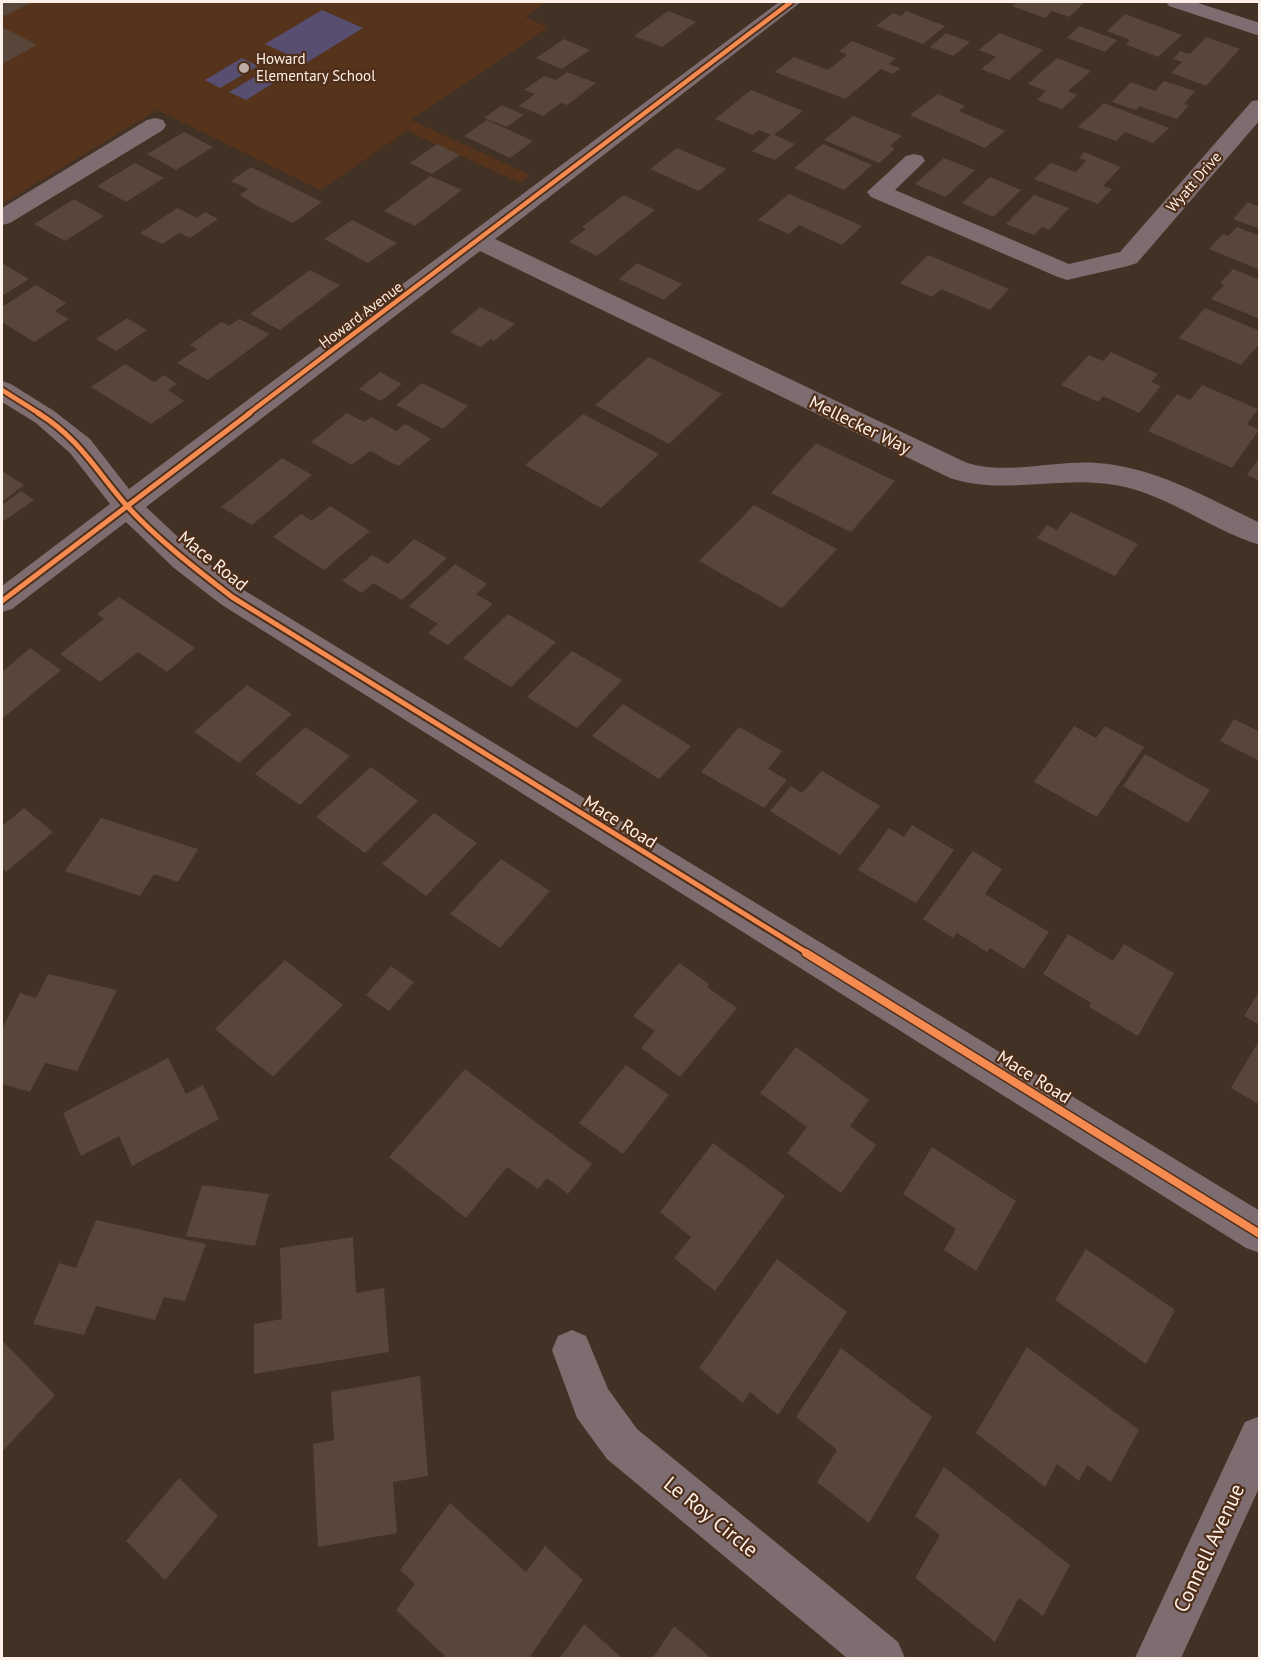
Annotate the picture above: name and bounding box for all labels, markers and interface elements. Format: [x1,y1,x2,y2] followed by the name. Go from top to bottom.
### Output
[256,49,376,85] place label: Howard Elementary School
[237,61,251,75] marker: Howard Elementary School
[1162,147,1225,216] street label: Wyatt Drive
[315,277,406,352] street label: Howard Avenue
[805,390,915,459] street label: Mellecker Way
[174,526,253,596] street label: Mace Road
[579,790,662,853] street label: Mace Road
[993,1045,1076,1108] street label: Mace Road
[658,1470,764,1563] street label: Le Roy Circle
[1167,1479,1250,1616] street label: Connell Avenue

